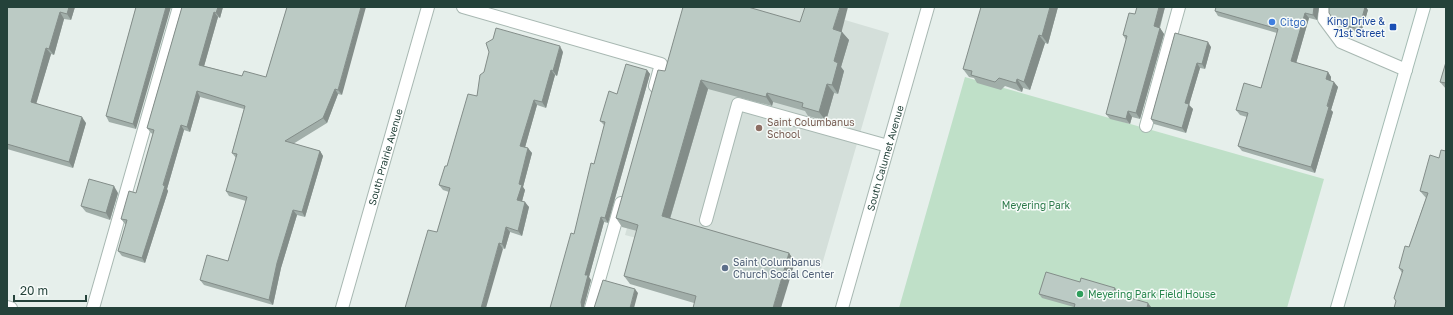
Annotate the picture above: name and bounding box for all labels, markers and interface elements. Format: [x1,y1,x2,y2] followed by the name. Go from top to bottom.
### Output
[1327,15,1385,39] place label: King Drive & 71st Street
[1280,16,1306,28] place label: Citgo
[1267,17,1277,27] marker: Citgo
[1388,22,1398,32] marker: King Drive & 71st Street
[864,104,906,212] street label: South Calumet Avenue
[366,107,405,207] street label: South Prairie Avenue
[767,116,854,140] place label: Saint Columbanus School
[754,123,764,133] marker: Saint Columbanus School
[1002,199,1071,211] park label: Meyering Park
[733,256,834,280] place label: Saint Columbanus Church Social Center
[720,263,730,273] marker: Saint Columbanus Church Social Center
[14,277,86,303] scale bar
[20,283,48,298] text: 20 m
[1088,288,1216,300] place label: Meyering Park Field House
[1075,289,1085,299] marker: Meyering Park Field House

